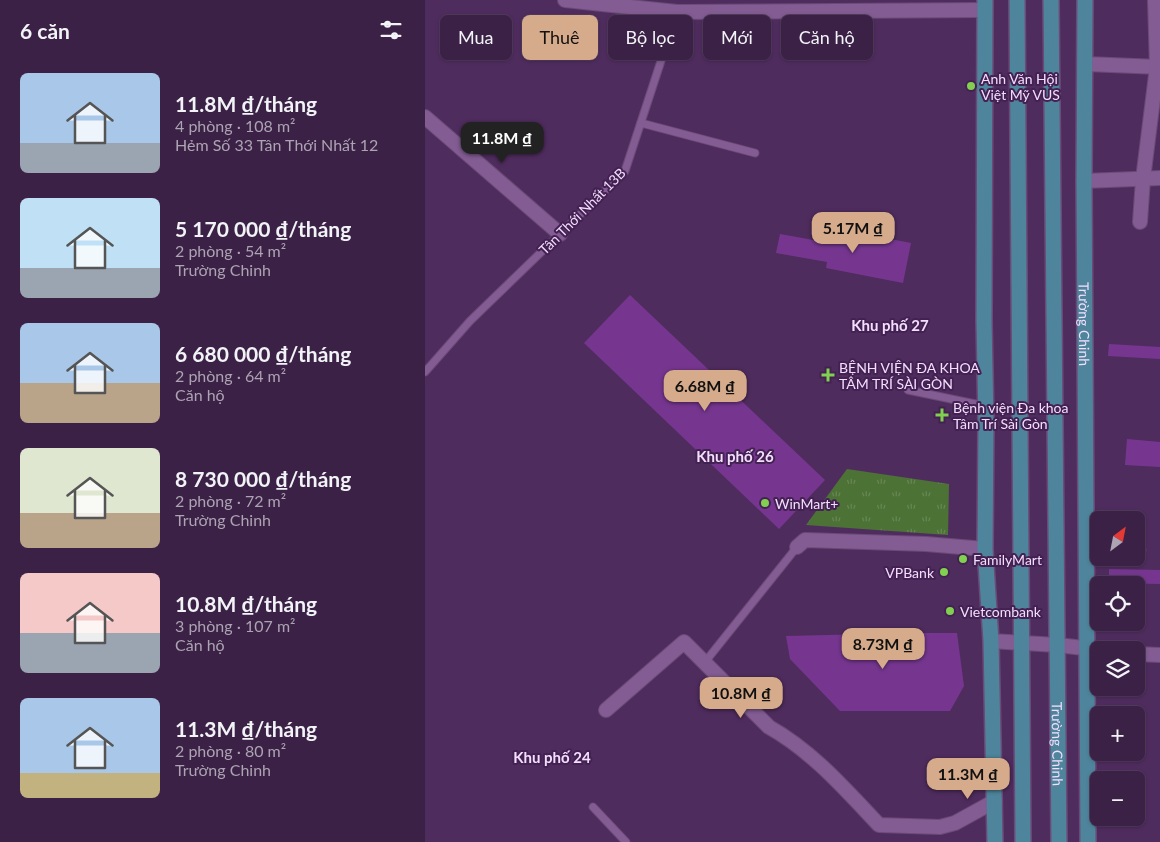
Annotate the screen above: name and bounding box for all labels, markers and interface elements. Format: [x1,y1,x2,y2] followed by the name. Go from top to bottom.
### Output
[440,15,512,60] chip: Mua
[522,15,598,60] chip: Thuê
[608,15,693,60] chip: Bộ lọc
[703,15,771,60] chip: Mới
[781,15,873,60] chip: Căn hộ
[377,16,405,44] icon: filters
[20,18,70,43] text: 6 căn
[981,70,1060,103] place label: Anh Văn Hội Việt Mỹ VUS
[965,80,977,92] marker: Anh Văn Hội Việt Mỹ VUS
[175,91,317,116] text: 11.8M ₫/tháng
[60,93,120,153] icon: home
[175,116,295,135] text: 4 phòng · 108 m²
[456,121,548,164] pin: 11.8M ₫
[472,128,532,147] text: 11.8M ₫
[175,135,378,154] text: Hẻm Số 33 Tân Thới Nhất 12
[535,164,629,258] street label: Tân Thới Nhất 13B
[807,212,899,254] pin: 5.17M ₫
[175,216,351,241] text: 5 170 000 ₫/tháng
[60,218,120,278] icon: home
[823,218,883,237] text: 5.17M ₫
[175,241,286,260] text: 2 phòng · 54 m²
[175,260,271,279] text: Trường Chinh
[1076,282,1094,366] street label: Trường Chinh
[851,316,929,334] district label: Khu phố 27
[175,341,351,366] text: 6 680 000 ₫/tháng
[60,343,120,403] icon: home
[839,359,980,392] place label: BỆNH VIỆN ĐA KHOA TÂM TRÍ SÀI GÒN
[175,366,286,385] text: 2 phòng · 64 m²
[821,368,835,382] marker: BỆNH VIỆN ĐA KHOA TÂM TRÍ SÀI GÒN
[659,370,751,412] pin: 6.68M ₫
[675,376,735,395] text: 6.68M ₫
[175,385,225,404] text: Căn hộ
[953,399,1069,432] place label: Bệnh viện Đa khoa Tâm Trí Sài Gòn
[935,408,949,422] marker: Bệnh viện Đa khoa Tâm Trí Sài Gòn
[696,447,774,465] district label: Khu phố 26
[175,466,351,491] text: 8 730 000 ₫/tháng
[60,468,120,528] icon: home
[175,491,286,510] text: 2 phòng · 72 m²
[775,495,838,512] place label: WinMart+
[759,497,771,509] marker: WinMart+
[175,510,271,529] text: Trường Chinh
[1090,511,1145,566] north arrow
[1090,511,1145,826] map controls
[973,551,1042,568] place label: FamilyMart
[957,553,969,565] marker: FamilyMart
[885,564,935,581] place label: VPBank
[938,566,950,578] marker: VPBank
[1090,576,1145,631] button: locate
[175,591,317,616] text: 10.8M ₫/tháng
[60,593,120,653] icon: home
[960,603,1042,620] place label: Vietcombank
[944,605,956,617] marker: Vietcombank
[175,616,295,635] text: 3 phòng · 107 m²
[837,628,929,670] pin: 8.73M ₫
[853,634,913,653] text: 8.73M ₫
[175,635,225,654] text: Căn hộ
[1090,641,1145,696] button: layers
[695,676,787,719] pin: 10.8M ₫
[711,683,771,702] text: 10.8M ₫
[1049,702,1067,786] street label: Trường Chinh
[1090,706,1145,761] button: +
[175,716,317,741] text: 11.3M ₫/tháng
[60,718,120,778] icon: home
[175,741,286,760] text: 2 phòng · 80 m²
[513,748,591,766] district label: Khu phố 24
[922,758,1014,800] pin: 11.3M ₫
[175,760,271,779] text: Trường Chinh
[938,764,998,783] text: 11.3M ₫
[1090,771,1145,826] button: −

